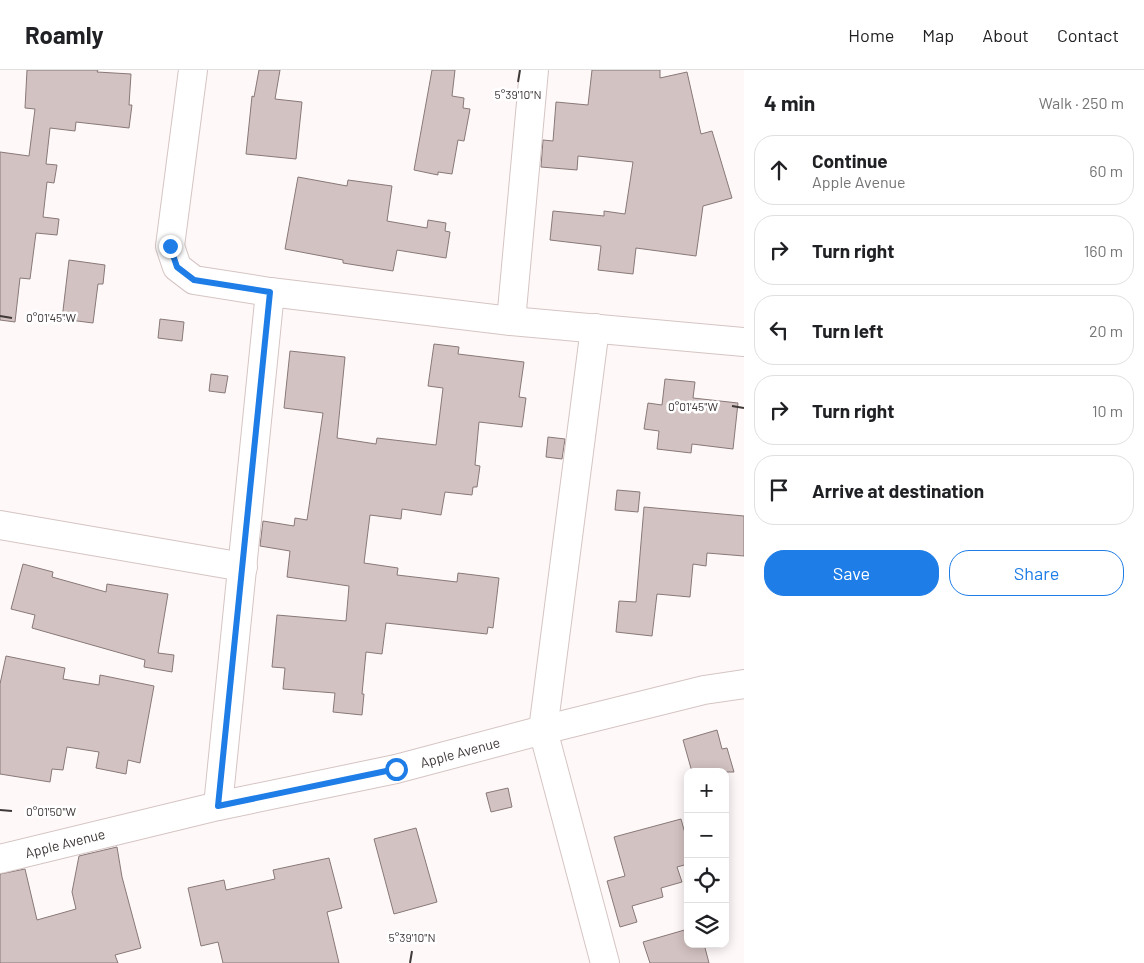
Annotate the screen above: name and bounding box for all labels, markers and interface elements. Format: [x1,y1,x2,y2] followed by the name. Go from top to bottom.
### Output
[25,20,104,49] text: Roamly
[848,24,894,46] text: Home
[922,24,954,46] text: Map
[982,24,1029,46] text: About
[1057,24,1119,46] text: Contact
[494,87,542,101] text: 5°39'10"N
[764,90,815,115] text: 4 min
[1039,93,1124,112] text: Walk · 250 m
[812,149,888,172] text: Continue
[765,156,793,184] icon: ahead
[1089,161,1123,180] text: 60 m
[812,172,906,191] text: Apple Avenue
[159,235,182,258] route end
[765,236,793,264] icon: right
[812,239,894,262] text: Turn right
[1084,241,1123,260] text: 160 m
[26,310,76,324] text: 0°01'45"W
[765,316,793,344] icon: left
[812,319,883,342] text: Turn left
[1089,321,1123,340] text: 20 m
[765,396,793,424] icon: right
[668,399,718,413] text: 0°01'45"W
[812,399,894,422] text: Turn right
[1092,401,1123,420] text: 10 m
[765,476,793,504] icon: arrive
[812,479,984,502] text: Arrive at destination
[764,550,939,596] button: Save
[949,550,1124,596] button: Share
[418,733,502,771] street label: Apple Avenue
[385,758,408,781] route start
[684,768,729,948] map controls
[684,768,729,813] button: +
[26,804,77,818] text: 0°01'50"W
[684,813,729,858] button: −
[23,825,107,861] street label: Apple Avenue
[684,858,729,903] button: locate
[684,903,729,948] button: layers
[388,930,436,944] text: 5°39'10"N

